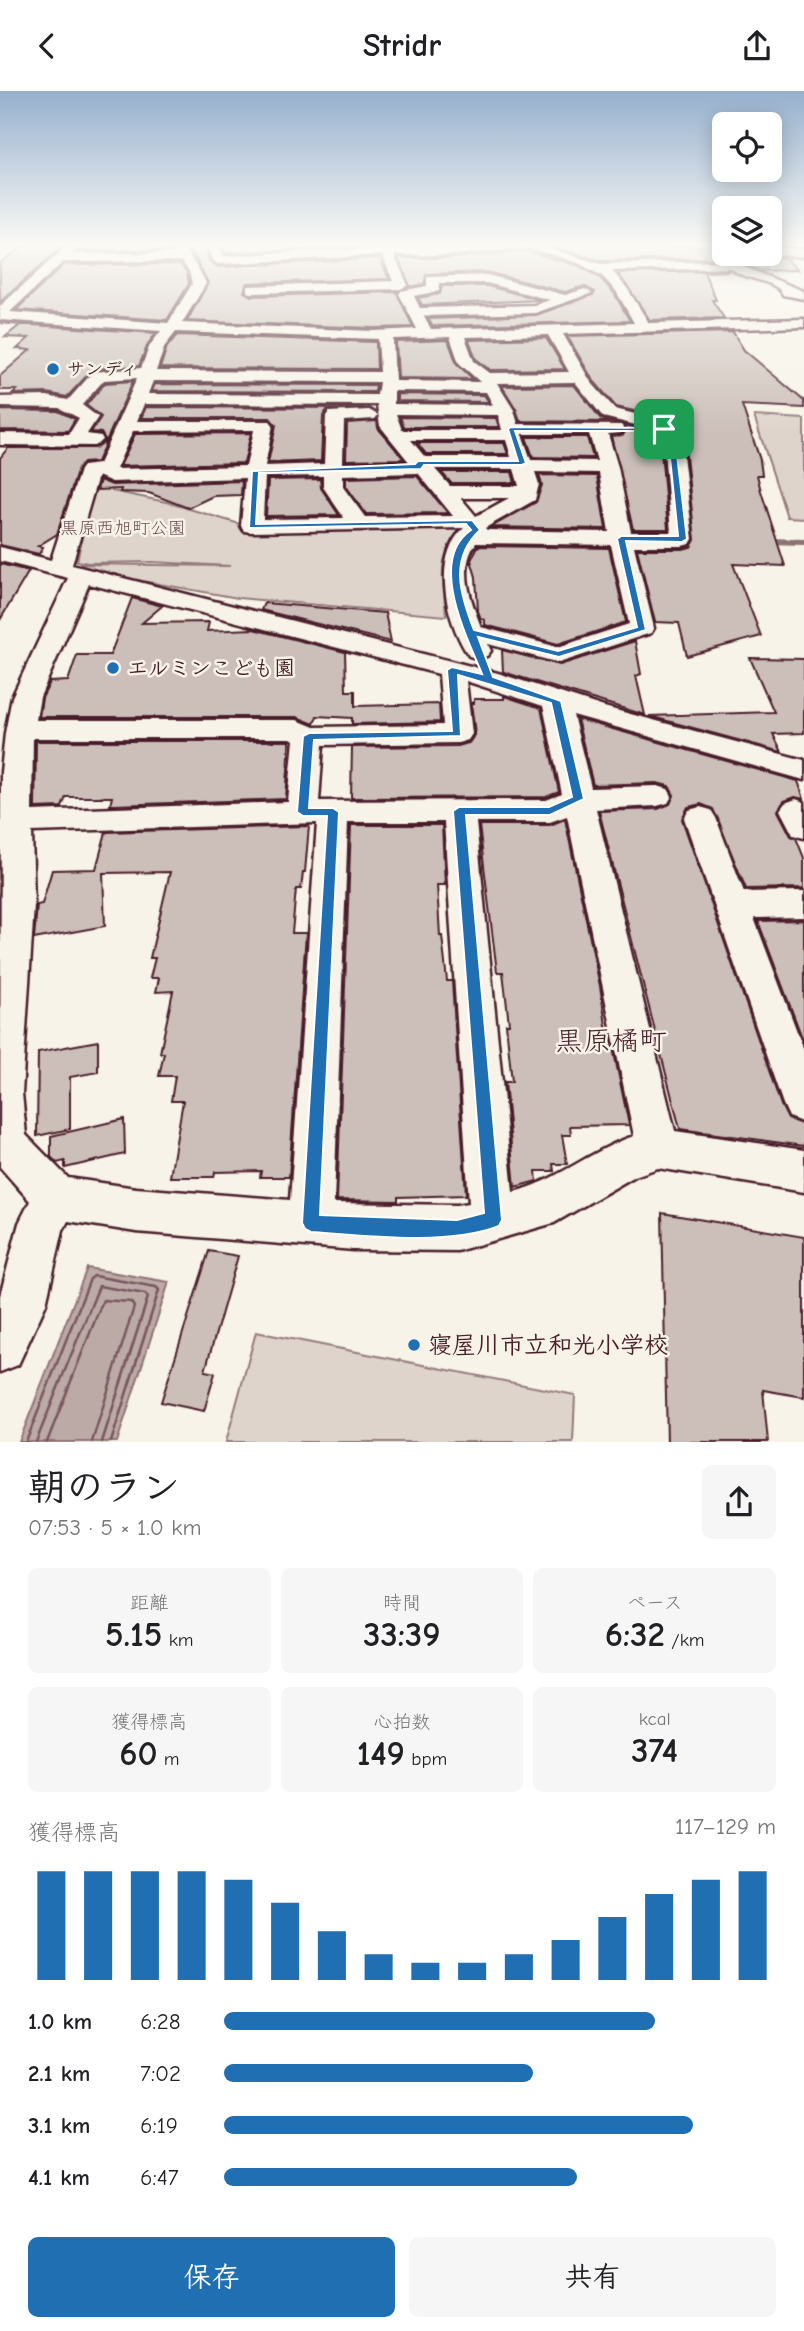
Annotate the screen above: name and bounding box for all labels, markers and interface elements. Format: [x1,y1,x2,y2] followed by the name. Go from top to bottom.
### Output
[28,27,66,65] icon: back
[363,27,441,64] text: Stridr
[738,27,776,65] icon: share
[712,112,782,266] map controls
[712,112,782,182] button: locate
[712,196,782,266] button: layers
[67,359,138,380] place label: サンディ
[45,361,61,377] marker: サンディ
[634,399,694,459] pin
[645,410,683,448] icon: arrive
[60,518,186,539] park label: 黒原西旭町公園
[127,656,295,680] place label: エルミンこども園
[105,660,121,676] marker: エルミンこども園
[555,1025,667,1057] district label: 黒原橘町
[428,1331,668,1359] place label: 寝屋川市立和光小学校
[406,1337,422,1353] marker: 寝屋川市立和光小学校
[702,1465,776,1539] button: share
[28,1466,180,1510] text: 朝のラン
[28,1514,202,1541] text: 07:53 · 5 × 1.0 km
[130,1592,168,1614] text: 距離
[383,1592,421,1614] text: 時間
[627,1592,683,1614] text: ペース
[105,1614,162,1655] text: 5.15
[363,1614,441,1655] text: 33:39
[605,1614,665,1655] text: 6:32
[162,1629,194,1651] text: km
[665,1629,705,1651] text: /km
[639,1708,671,1730] text: kcal
[111,1711,187,1733] text: 獲得標高
[373,1711,431,1733] text: 心拍数
[631,1730,678,1771] text: 374
[119,1733,157,1774] text: 60
[357,1733,405,1774] text: 149
[157,1748,180,1770] text: m
[405,1748,447,1770] text: bpm
[675,1813,776,1840] text: 117–129 m
[28,1819,120,1846] text: 獲得標高
[28,2008,92,2035] text: 1.0 km
[140,2008,181,2035] text: 6:28
[28,2060,90,2087] text: 2.1 km
[140,2060,181,2087] text: 7:02
[28,2112,90,2139] text: 3.1 km
[140,2112,178,2139] text: 6:19
[28,2164,90,2191] text: 4.1 km
[140,2164,179,2191] text: 6:47
[28,2237,395,2317] button: 保存
[409,2237,776,2317] button: 共有

